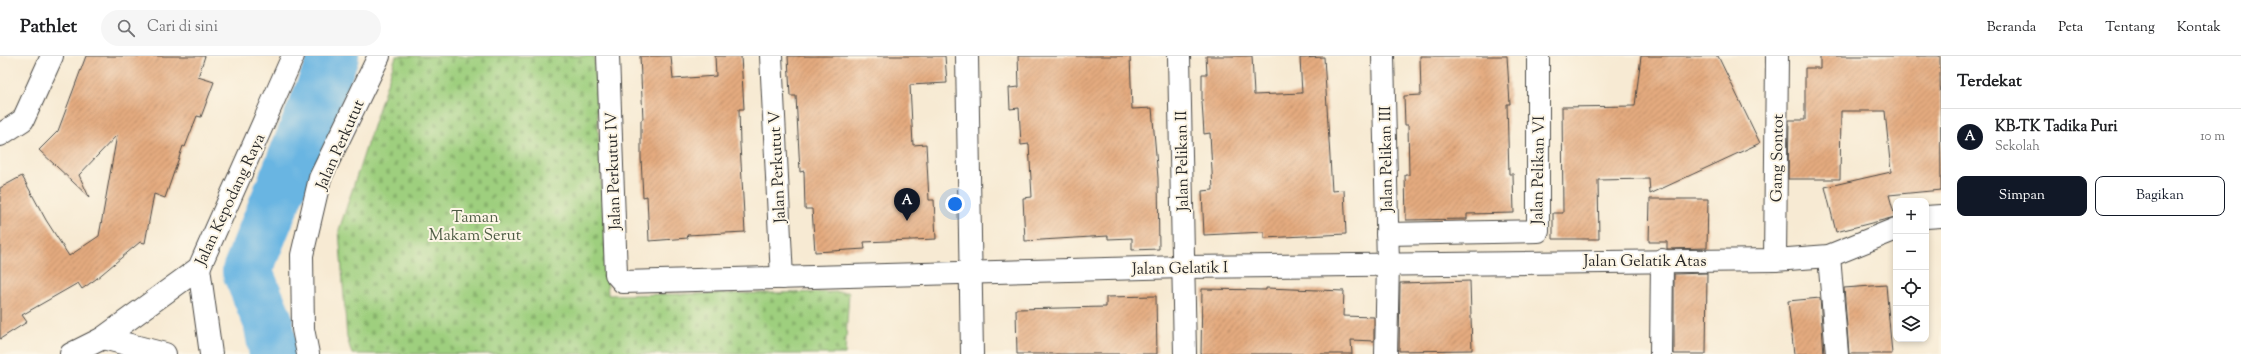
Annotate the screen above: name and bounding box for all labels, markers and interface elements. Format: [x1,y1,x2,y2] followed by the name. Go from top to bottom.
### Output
[101,10,381,46] search box
[20,14,77,41] text: Pathlet
[115,17,137,39] icon: search
[147,17,218,38] text: Cari di sini
[1987,18,2036,38] text: Beranda
[2058,18,2083,38] text: Peta
[2105,18,2155,38] text: Tentang
[2177,18,2221,38] text: Kontak
[1957,70,2022,94] text: Terdekat
[311,96,372,195] street label: Jalan Perkutut
[1375,106,1400,213] street label: Jalan Pelikan III
[764,110,793,225] street label: Jalan Perkutut V
[1171,110,1196,213] street label: Jalan Pelikan II
[601,112,628,231] street label: Jalan Perkutut IV
[1766,113,1791,202] street label: Gang Sontot
[1527,116,1552,226] street label: Jalan Pelikan VI
[1995,117,2117,138] text: KB-TK Tadika Puri
[1965,128,1975,146] text: A
[2200,128,2225,146] text: 10 m
[190,130,272,271] street label: Jalan Kepodang Raya
[1995,138,2040,156] text: Sekolah
[1957,176,2087,216] button: Simpan
[2095,176,2225,216] button: Bagikan
[894,188,920,221] pin: A
[945,194,965,214] your location
[1893,198,1929,342] map controls
[1893,198,1929,234] button: +
[429,207,522,248] park label: Taman Makam Serut
[1893,234,1929,270] button: −
[1583,251,1706,274] street label: Jalan Gelatik Atas
[1131,257,1228,282] street label: Jalan Gelatik I
[1893,270,1929,306] button: locate
[1893,306,1929,342] button: layers

